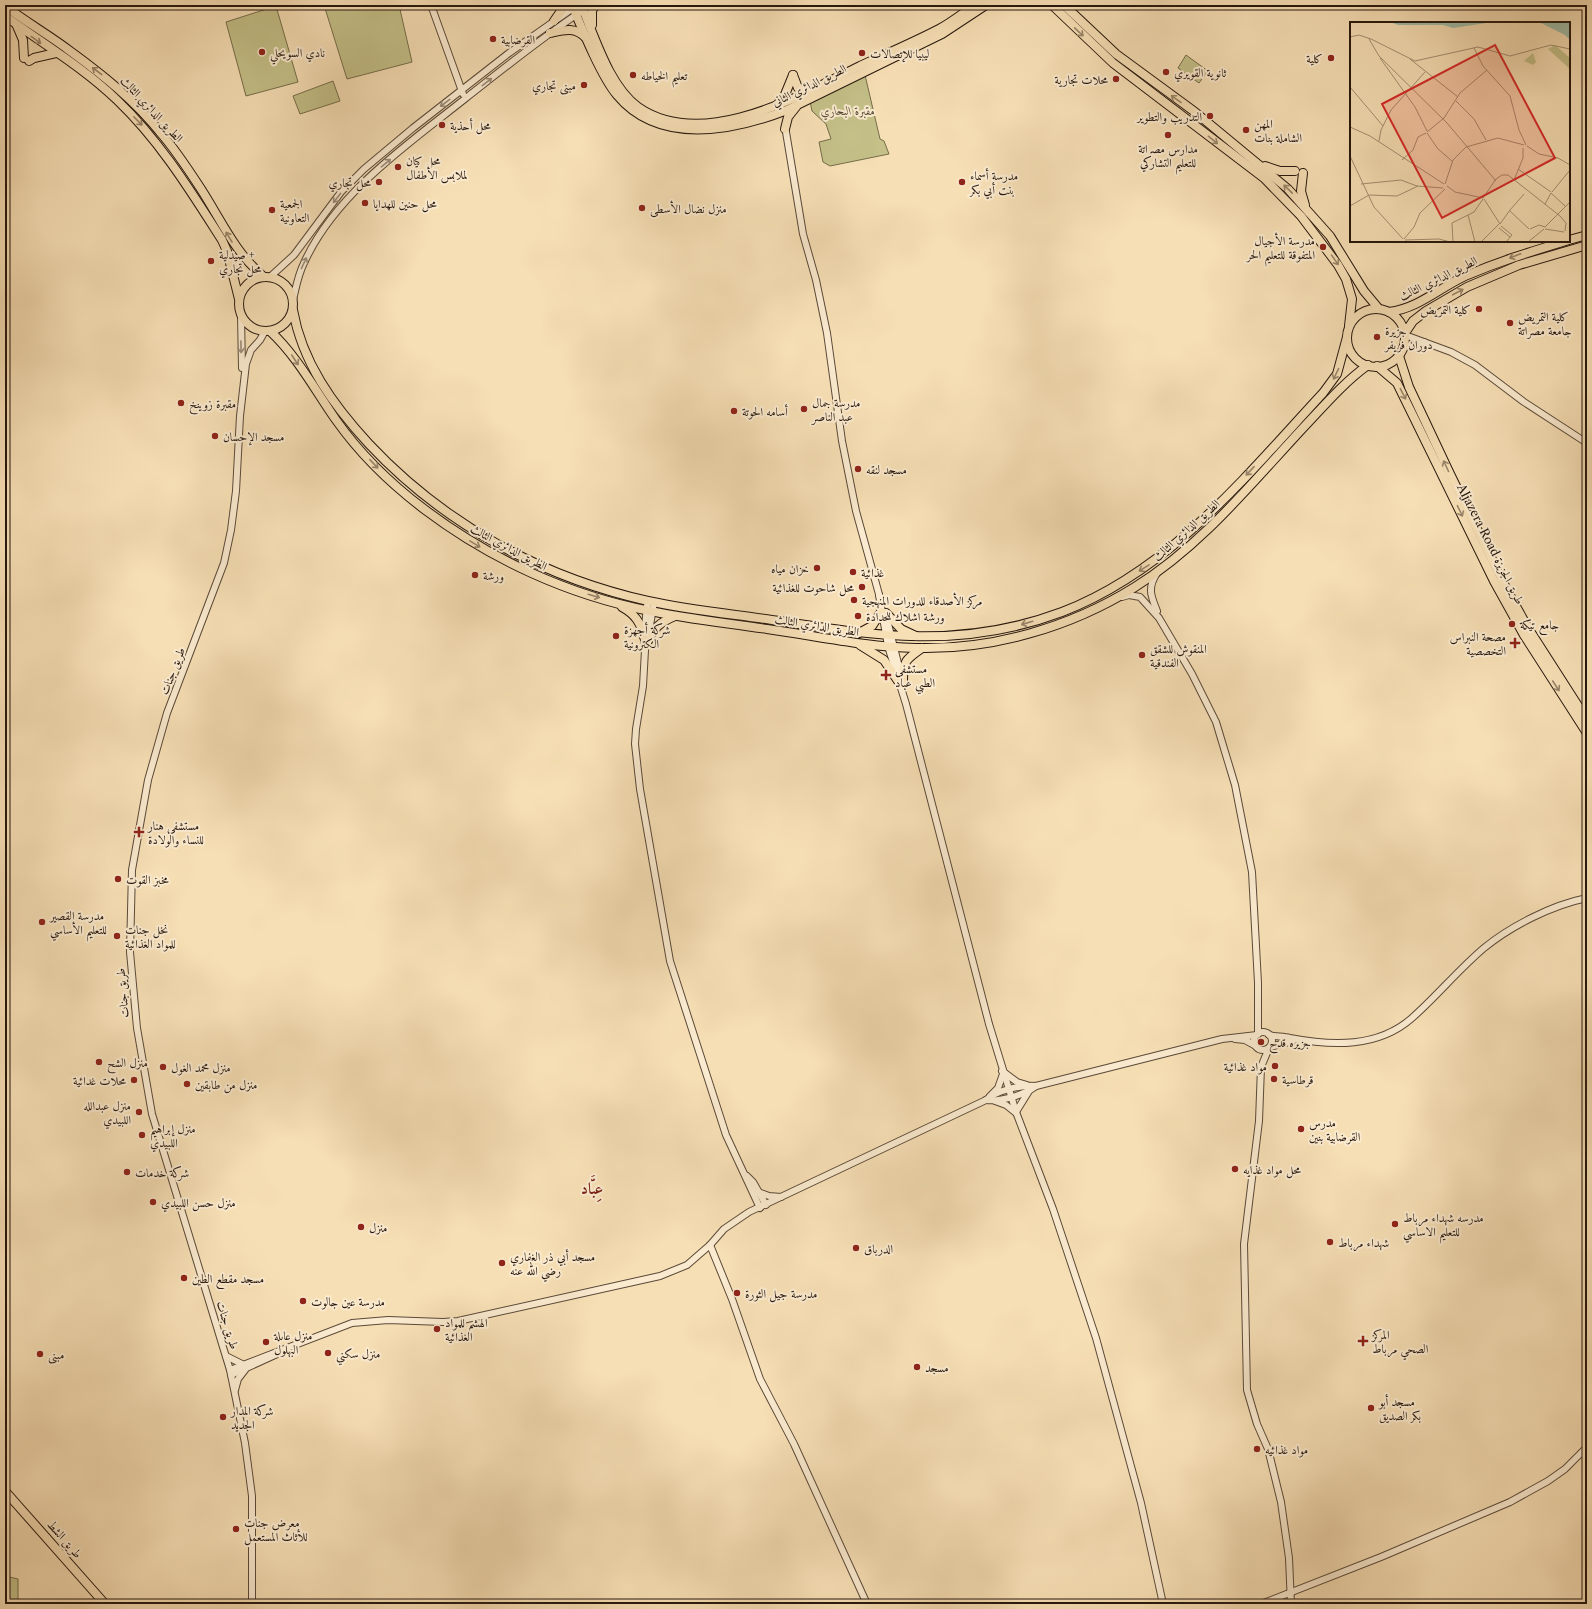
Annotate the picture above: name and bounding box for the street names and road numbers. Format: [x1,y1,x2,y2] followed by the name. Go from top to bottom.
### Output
[769,60,850,112] street label: الطريق الدائري الثاني
[115,73,187,148] street label: الطريق الدائري الثالث
[1397,252,1481,306] street label: الطريق الدائري الثالث
[1453,480,1528,607] street label: Aljazera Road طريق الجزيزة
[1149,496,1225,566] street label: الطريق الدائري الثالث
[467,520,550,576] street label: الطريق الدائري الثالث
[773,611,860,642] street label: الطريق الدائري الثالث
[156,645,189,697] street label: طريق جنات
[112,967,133,1018] street label: طريق جنات
[213,1299,243,1351] street label: طريق جنات
[44,1517,86,1562] street label: طريق الشط

